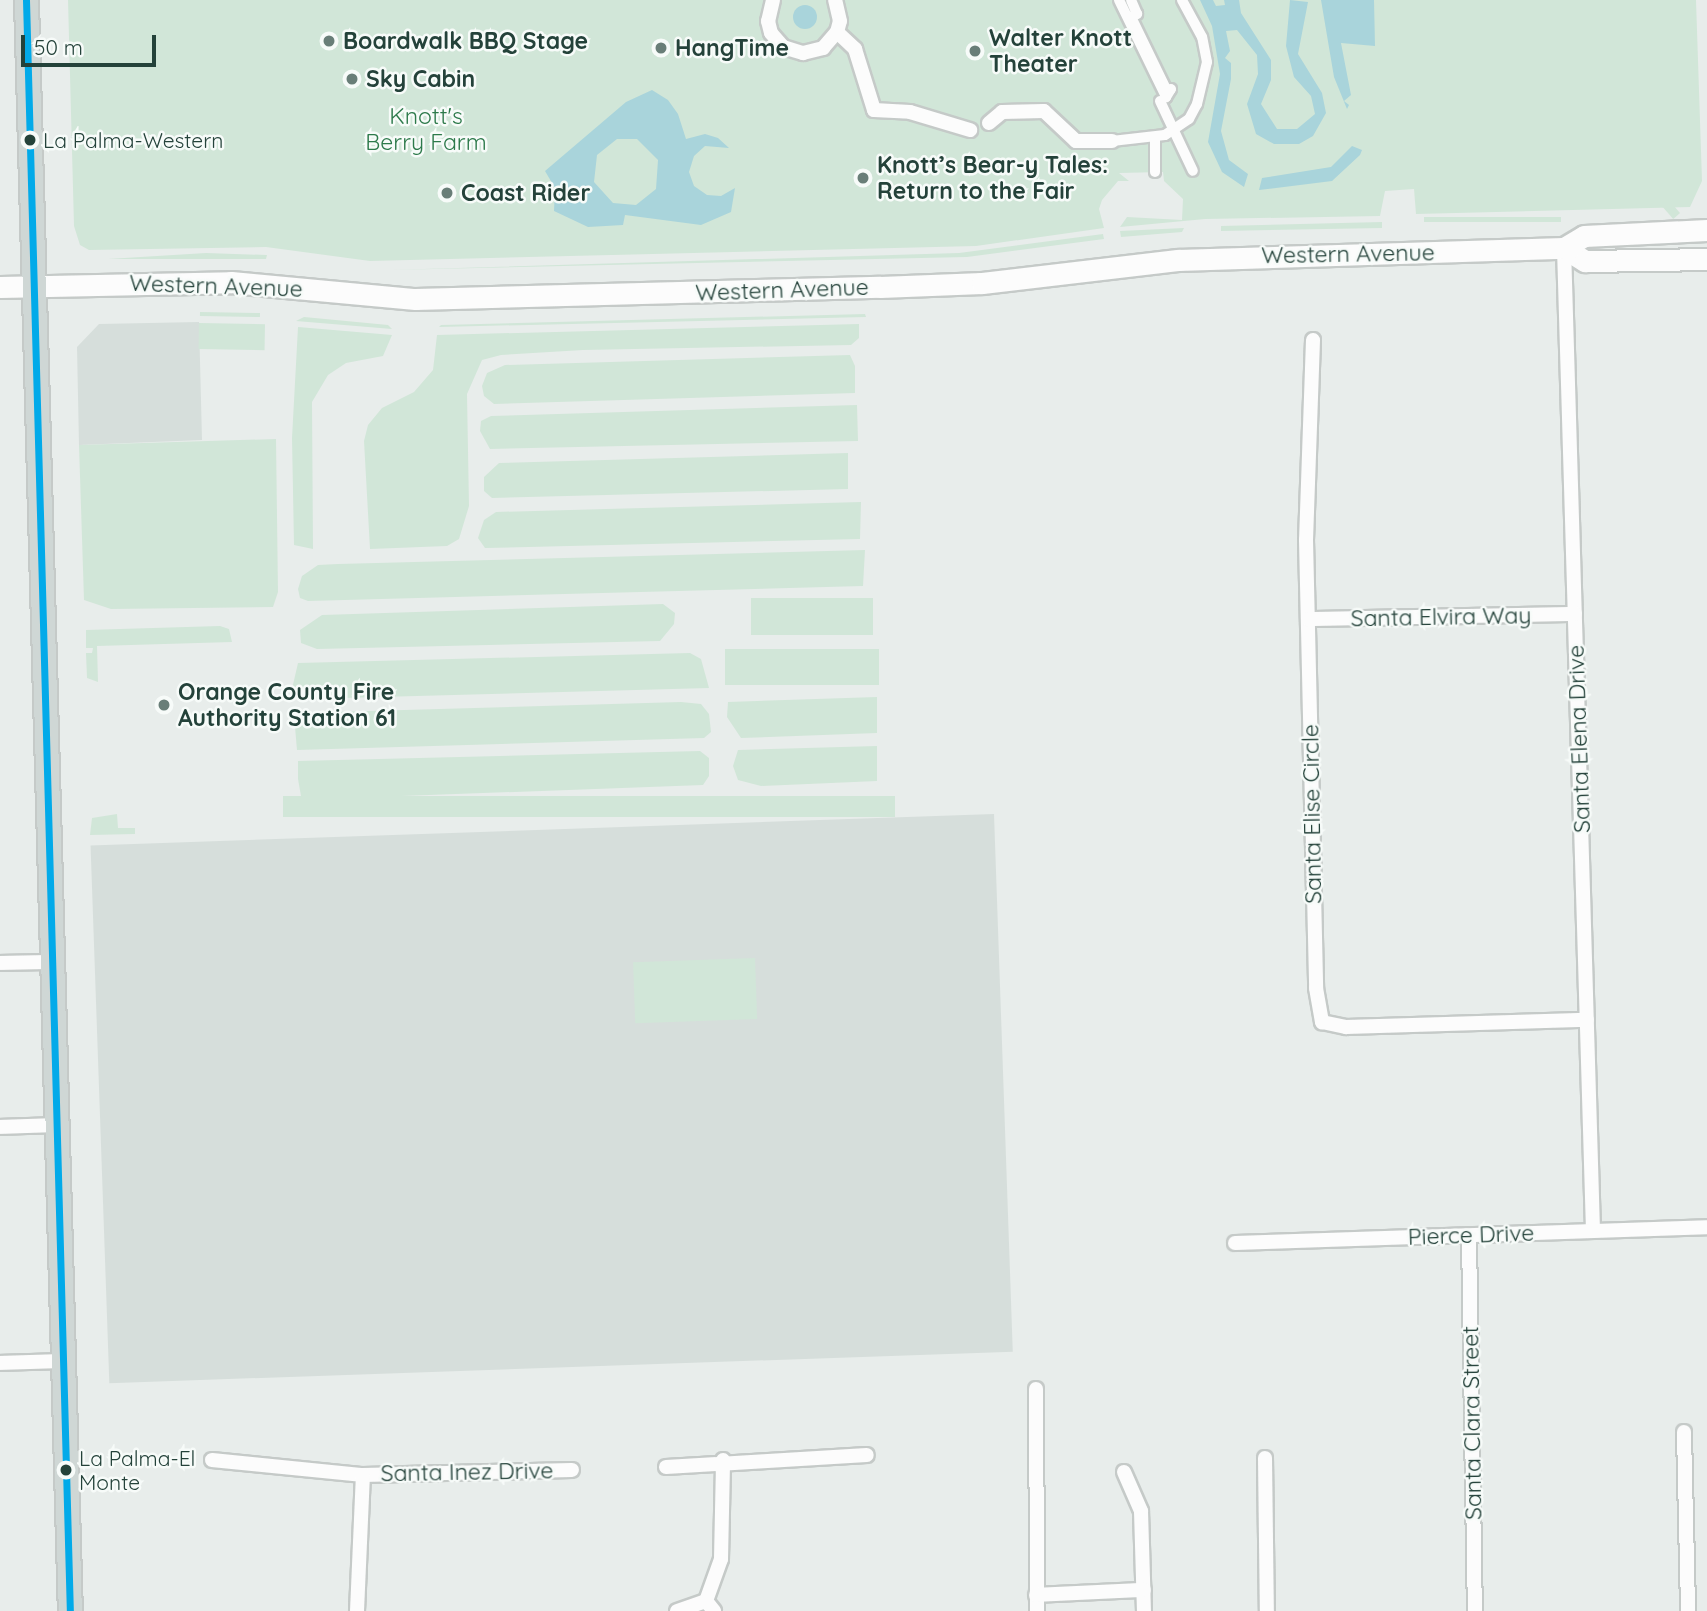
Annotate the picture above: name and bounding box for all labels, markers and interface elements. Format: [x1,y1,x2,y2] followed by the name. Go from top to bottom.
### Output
[24,21,159,65] scale bar
[989,24,1132,78] place label: Walter Knott Theater
[343,27,588,55] place label: Boardwalk BBQ Stage
[321,33,337,49] marker: Boardwalk BBQ Stage
[34,34,83,60] text: 50 m
[675,34,789,62] place label: HangTime
[653,40,669,56] marker: HangTime
[967,43,983,59] marker: Walter Knott Theater
[366,65,475,93] place label: Sky Cabin
[344,71,360,87] marker: Sky Cabin
[365,102,487,156] park label: Knott's Berry Farm
[43,127,223,153] place label: La Palma-Western
[23,133,37,147] marker: La Palma-Western
[877,151,1108,205] place label: Knott’s Bear-y Tales: Return to the Fair
[855,170,871,186] marker: Knott’s Bear-y Tales: Return to the Fair
[461,179,590,207] place label: Coast Rider
[439,185,455,201] marker: Coast Rider
[1261,239,1435,269] street label: Western Avenue
[129,269,303,303] street label: Western Avenue
[695,273,869,307] street label: Western Avenue
[1350,602,1532,632] street label: Santa Elvira Way
[1562,644,1596,834] street label: Santa Elena Drive
[178,678,396,732] place label: Orange County Fire Authority Station 61
[156,697,172,713] marker: Orange County Fire Authority Station 61
[1297,724,1327,904] street label: Santa Elise Circle
[1407,1219,1535,1251] street label: Pierce Drive
[1457,1326,1487,1520] street label: Santa Clara Street
[79,1445,195,1495] place label: La Palma-El Monte
[380,1457,554,1487] street label: Santa Inez Drive
[59,1463,73,1477] marker: La Palma-El Monte

